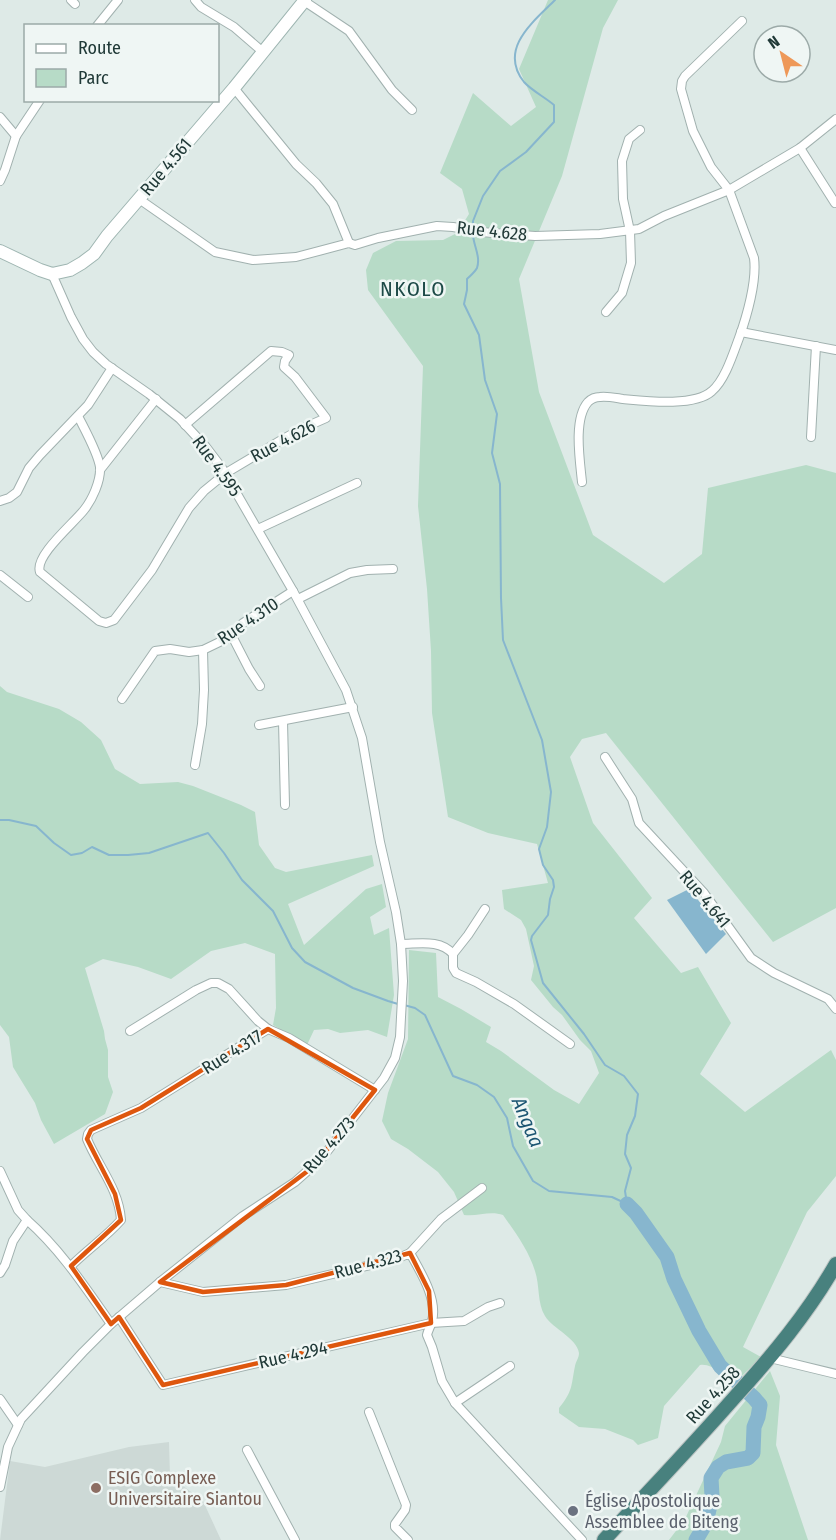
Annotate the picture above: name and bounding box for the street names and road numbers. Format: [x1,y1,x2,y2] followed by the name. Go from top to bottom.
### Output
[136,134,196,200] street label: Rue 4.561
[456,216,528,246] street label: Rue 4.628
[247,415,319,467] street label: Rue 4.626
[188,431,246,501] street label: Rue 4.595
[213,593,283,649] street label: Rue 4.310
[675,866,735,932] street label: Rue 4.641
[198,1025,266,1079] street label: Rue 4.317
[298,1112,360,1178] street label: Rue 4.273
[332,1244,404,1284] street label: Rue 4.323
[256,1336,330,1374] street label: Rue 4.294
[681,1362,745,1428] street label: Rue 4.258

